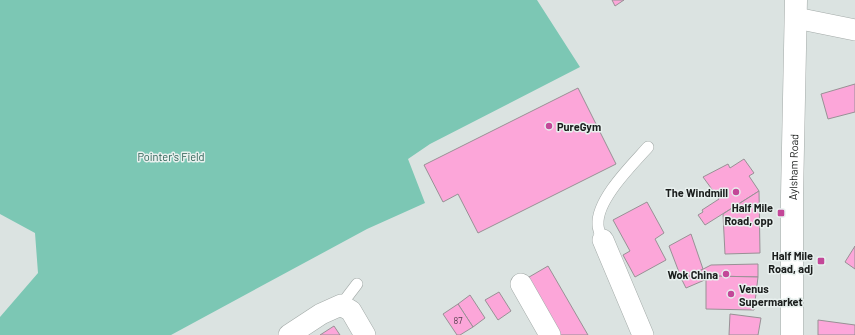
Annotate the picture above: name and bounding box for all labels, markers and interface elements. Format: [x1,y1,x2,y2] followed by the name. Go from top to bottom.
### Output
[557,120,601,133] place label: PureGym
[544,121,554,131] marker: PureGym
[786,134,800,200] street label: Aylsham Road
[137,150,205,163] park label: Pointer's Field
[665,186,728,199] place label: The Windmill
[731,187,741,197] marker: The Windmill
[724,201,773,227] place label: Half Mile Road, opp
[776,208,786,218] marker: Half Mile Road, opp
[768,249,813,275] place label: Half Mile Road, adj
[816,256,826,266] marker: Half Mile Road, adj
[668,268,718,281] place label: Wok China
[721,269,731,279] marker: Wok China
[739,282,803,308] place label: Venus Supermarket
[726,289,736,299] marker: Venus Supermarket
[454,315,463,326] house number: 87

